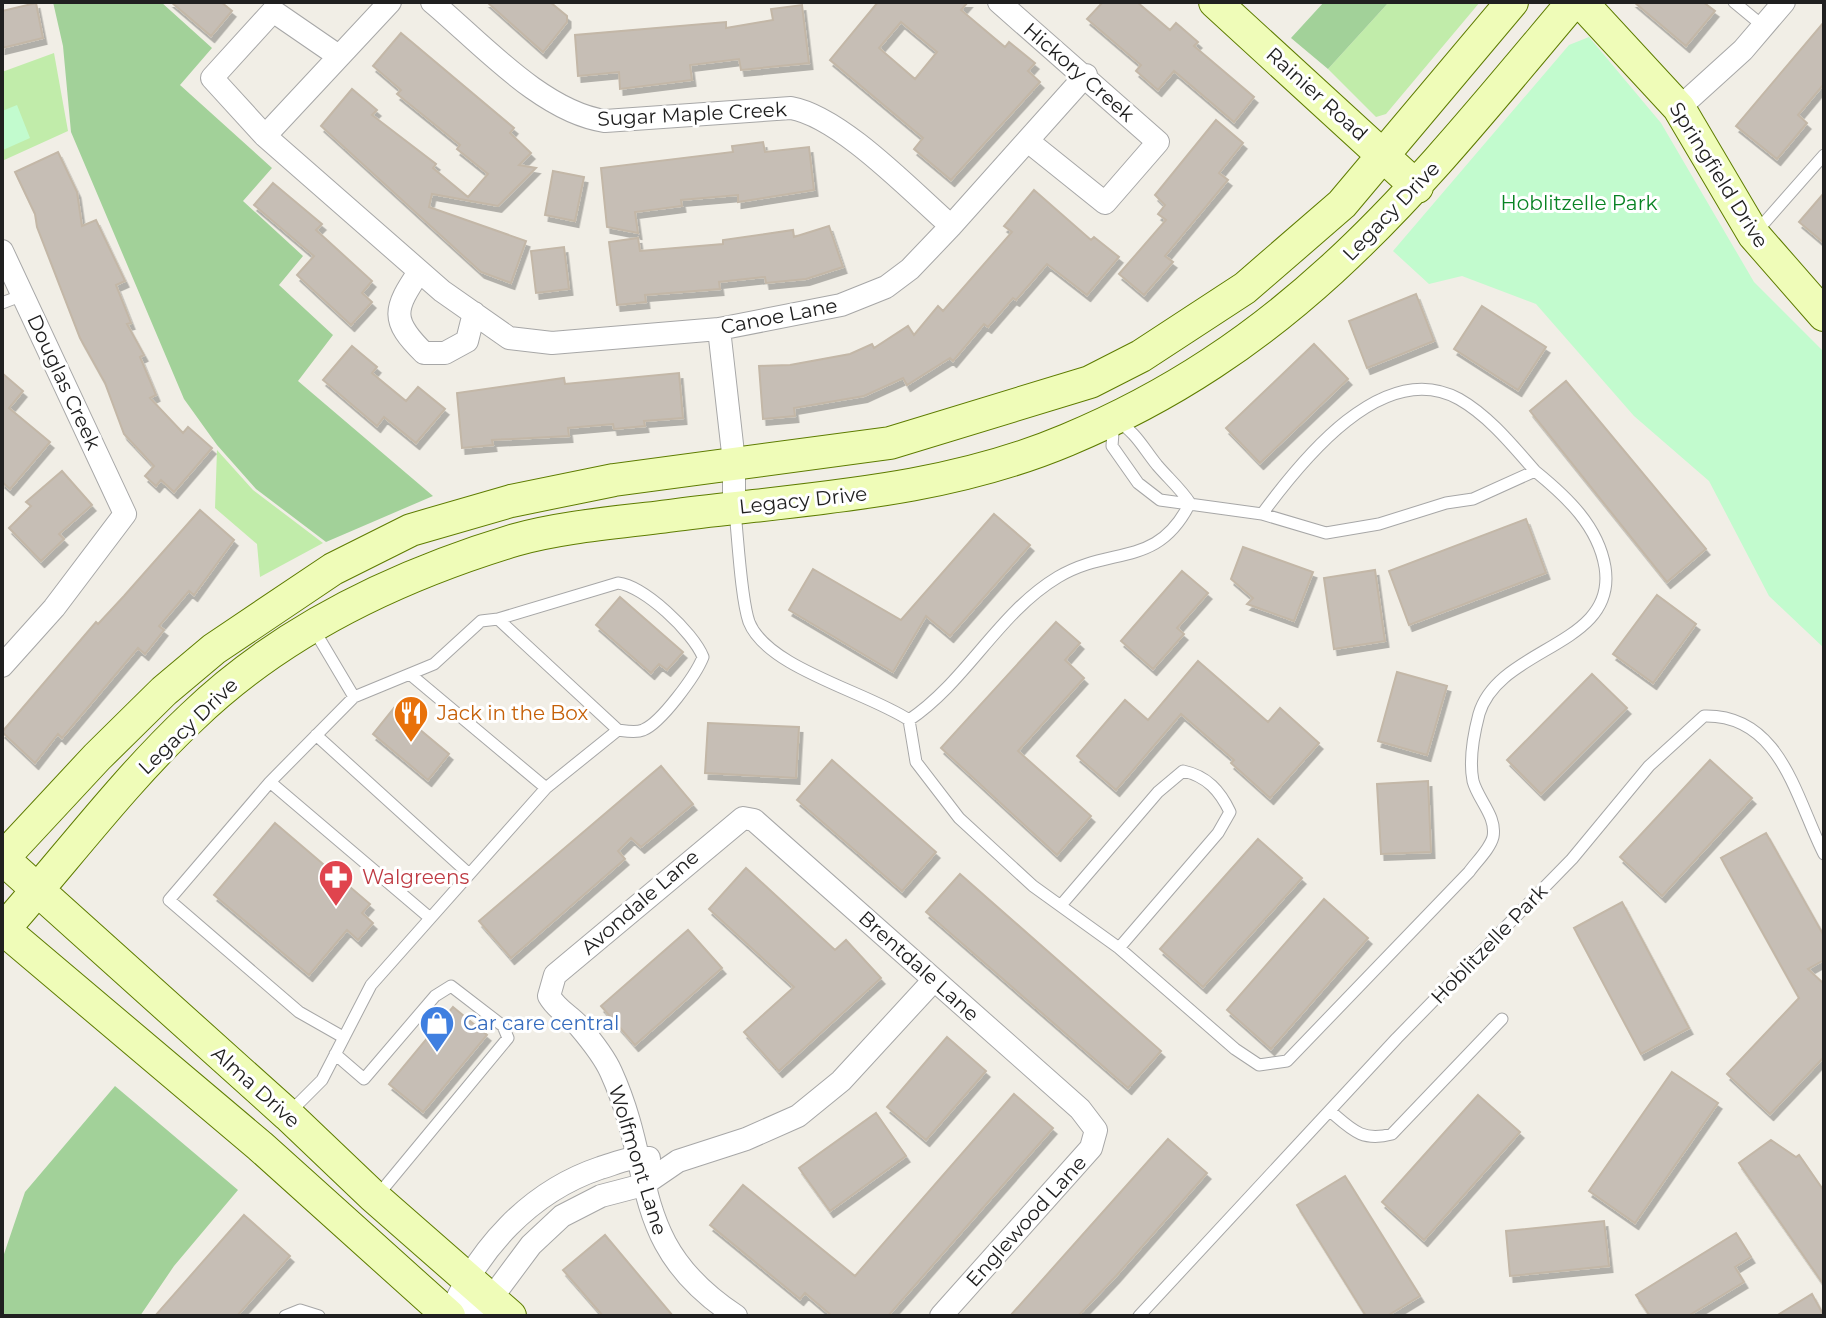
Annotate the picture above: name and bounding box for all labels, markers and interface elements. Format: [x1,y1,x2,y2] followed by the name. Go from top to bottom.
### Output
[1019,17,1139,127] street label: Hickory Creek
[1261,42,1373,146] street label: Rainier Road
[597,97,787,131] street label: Sugar Maple Creek
[1665,98,1773,252] street label: Springfield Drive
[1338,156,1444,266] street label: Legacy Drive
[1501,191,1658,215] park label: Hoblitzelle Park
[719,293,839,339] street label: Canoe Lane
[22,311,106,453] street label: Douglas Creek
[738,481,868,519] street label: Legacy Drive
[133,673,243,779] street label: Legacy Drive
[392,694,430,744] restaurant icon: Jack in the Box
[436,701,589,725] place label: Jack in the Box
[576,845,704,959] street label: Avondale Lane
[317,858,355,908] pharmacy icon: Walgreens
[362,865,469,889] place label: Walgreens
[1426,879,1552,1009] street label: Hoblitzelle Park
[854,906,984,1026] street label: Brentdale Lane
[418,1004,456,1054] shop icon: Car care central
[463,1011,619,1035] place label: Car care central
[207,1041,305,1133] street label: Alma Drive
[604,1082,672,1238] street label: Wolfmont Lane
[961,1150,1091,1292] street label: Englewood Lane

